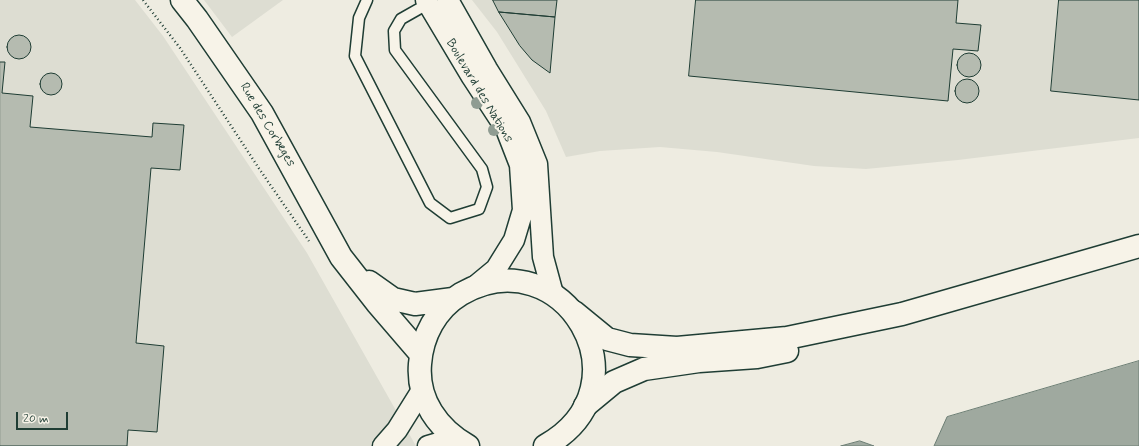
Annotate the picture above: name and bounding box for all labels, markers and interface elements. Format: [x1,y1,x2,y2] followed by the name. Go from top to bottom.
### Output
[442,36,516,146] street label: Boulevard des Nations
[236,80,298,170] street label: Rue des Corbeges
[18,404,70,430] scale bar
[23,411,49,427] text: 20 m

